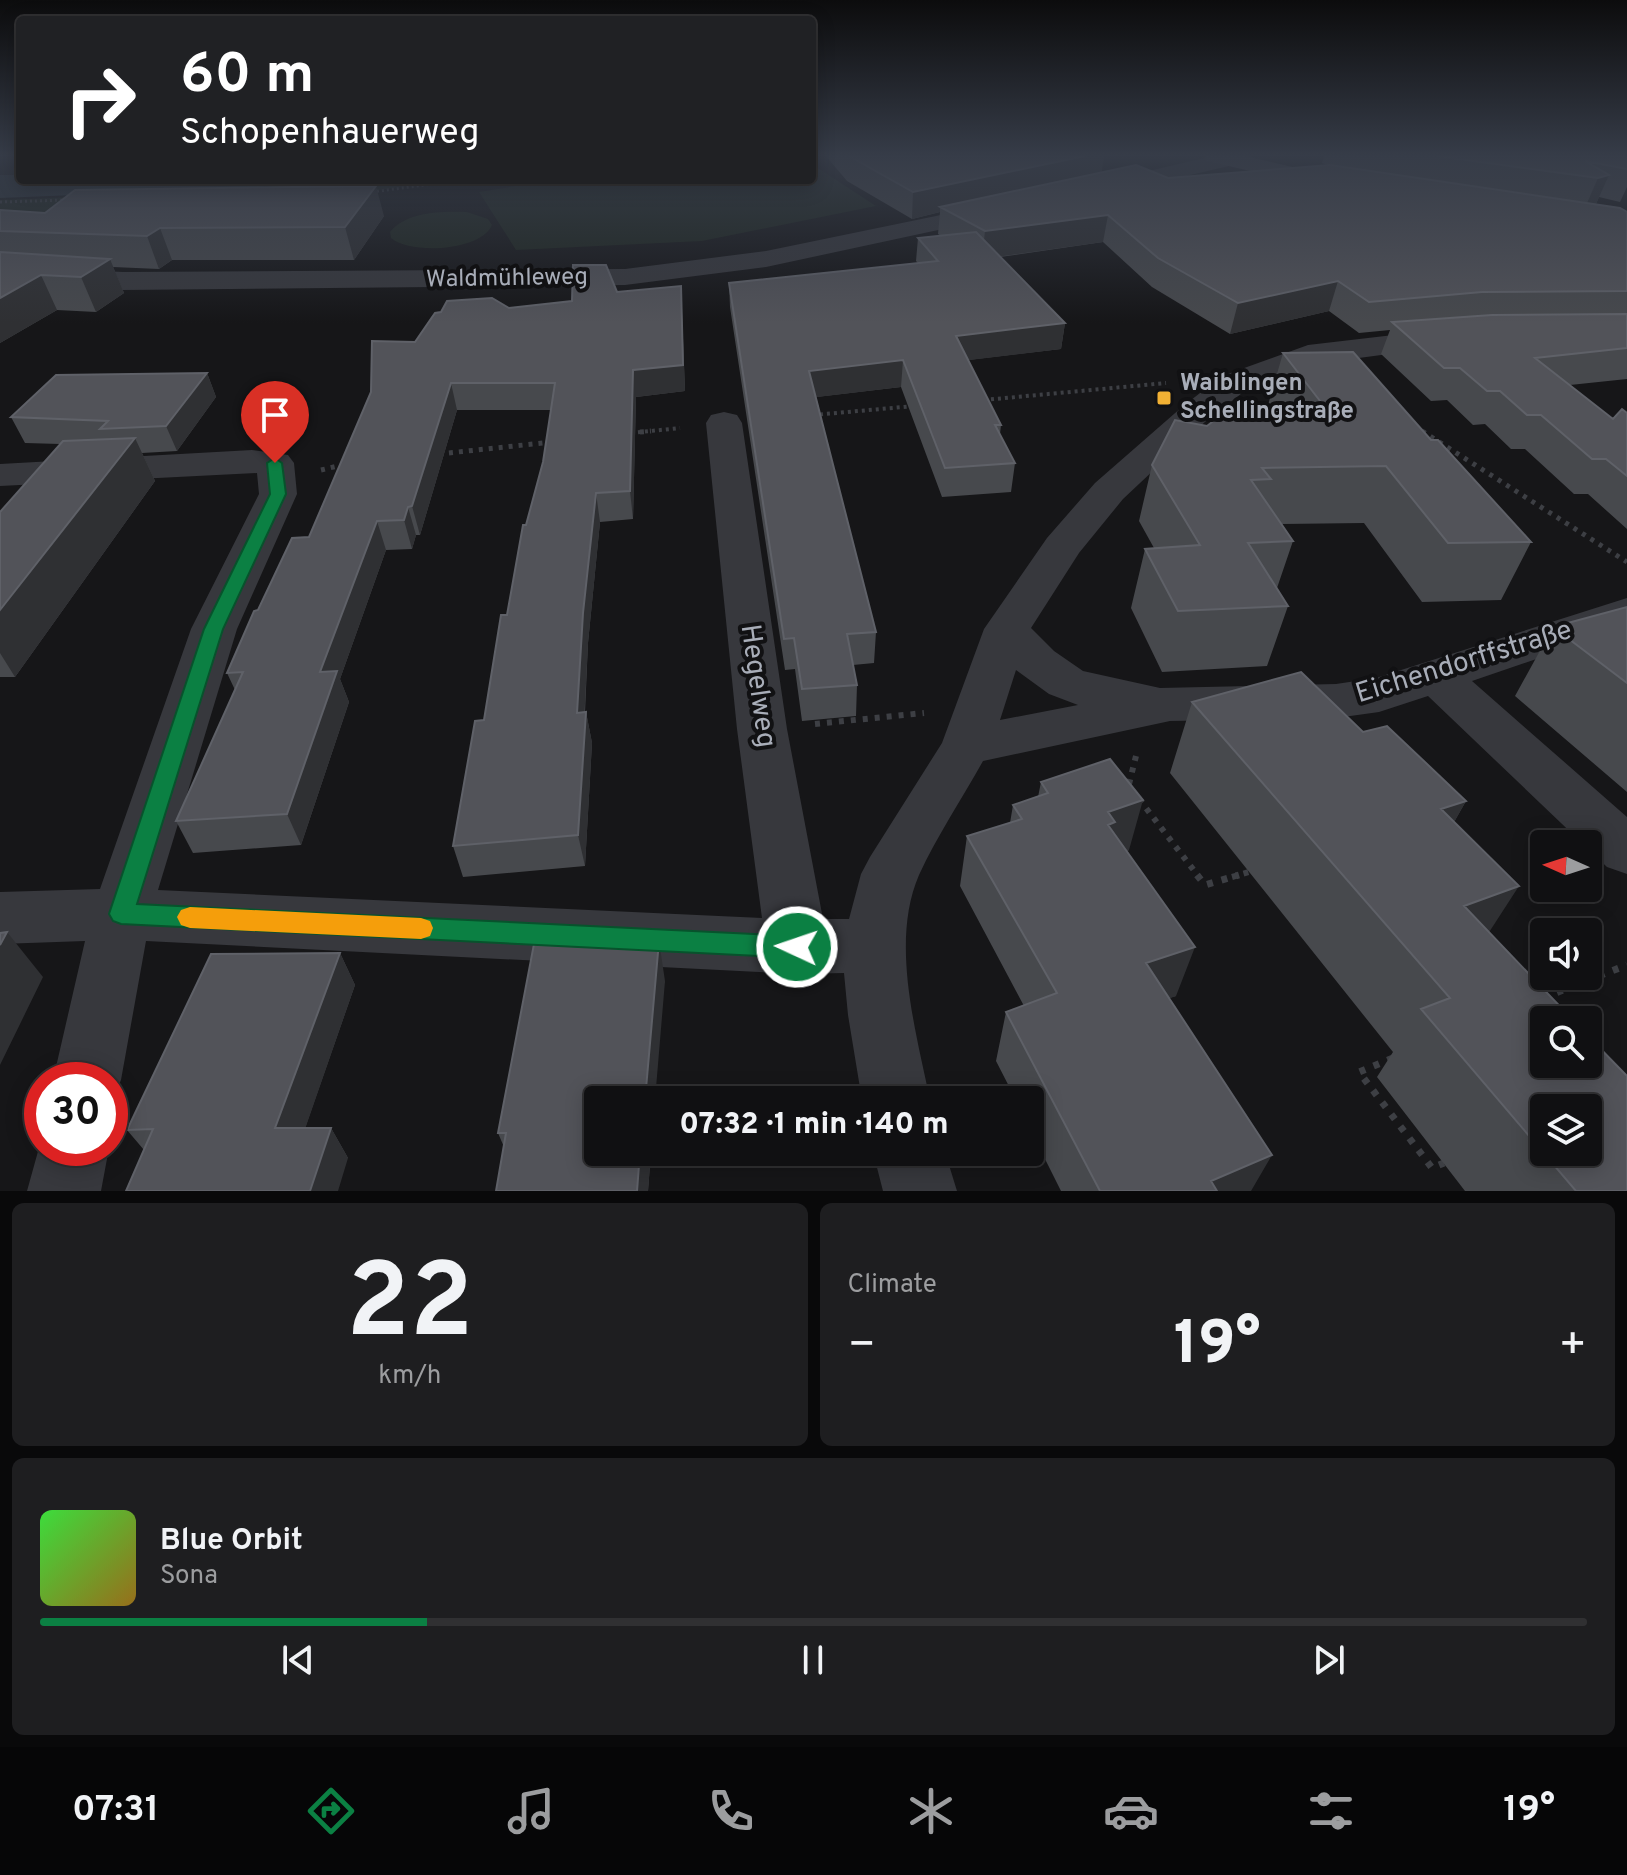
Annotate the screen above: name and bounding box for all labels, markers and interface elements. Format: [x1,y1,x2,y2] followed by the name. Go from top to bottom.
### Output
[180,42,314,112] text: 60 m
[48,48,152,152] icon: right
[180,111,479,157] text: Schopenhauerweg
[426,263,588,295] street label: Waldmühleweg
[1180,369,1354,427] place label: Waiblingen Schellingstraße
[241,381,309,463] pin
[1155,389,1173,407] marker: Waiblingen Schellingstraße
[253,393,297,437] icon: arrive
[1351,613,1577,713] street label: Eichendorffstraße
[731,622,783,750] street label: Hegelweg
[1530,830,1602,902] north arrow
[1530,830,1602,1166] map controls
[755,905,839,989] position arrow
[1530,918,1602,990] button: sound
[1530,1006,1602,1078] button: search
[24,1062,128,1166] speed limit sign: 30
[1530,1094,1602,1166] button: layers
[679,1107,949,1144] text: 07:32 · 1 min · 140 m
[346,1242,473,1374] text: 22
[848,1269,937,1302] text: Climate
[1174,1309,1261,1385] text: 19°
[848,1319,876,1375] text: −
[1559,1319,1587,1375] text: +
[378,1360,441,1393] text: km/h
[160,1523,303,1560] text: Blue Orbit
[160,1560,218,1593] text: Sona
[276,1638,320,1682] icon: previous
[791,1638,835,1682] icon: pause
[1307,1638,1351,1682] icon: next
[303,1783,359,1839] icon: directions
[503,1783,559,1839] icon: music
[703,1783,759,1839] icon: phone
[903,1783,959,1839] icon: climate
[1103,1783,1159,1839] icon: car
[1303,1783,1359,1839] icon: filters
[72,1788,159,1834] text: 07:31
[1503,1788,1555,1834] text: 19°

